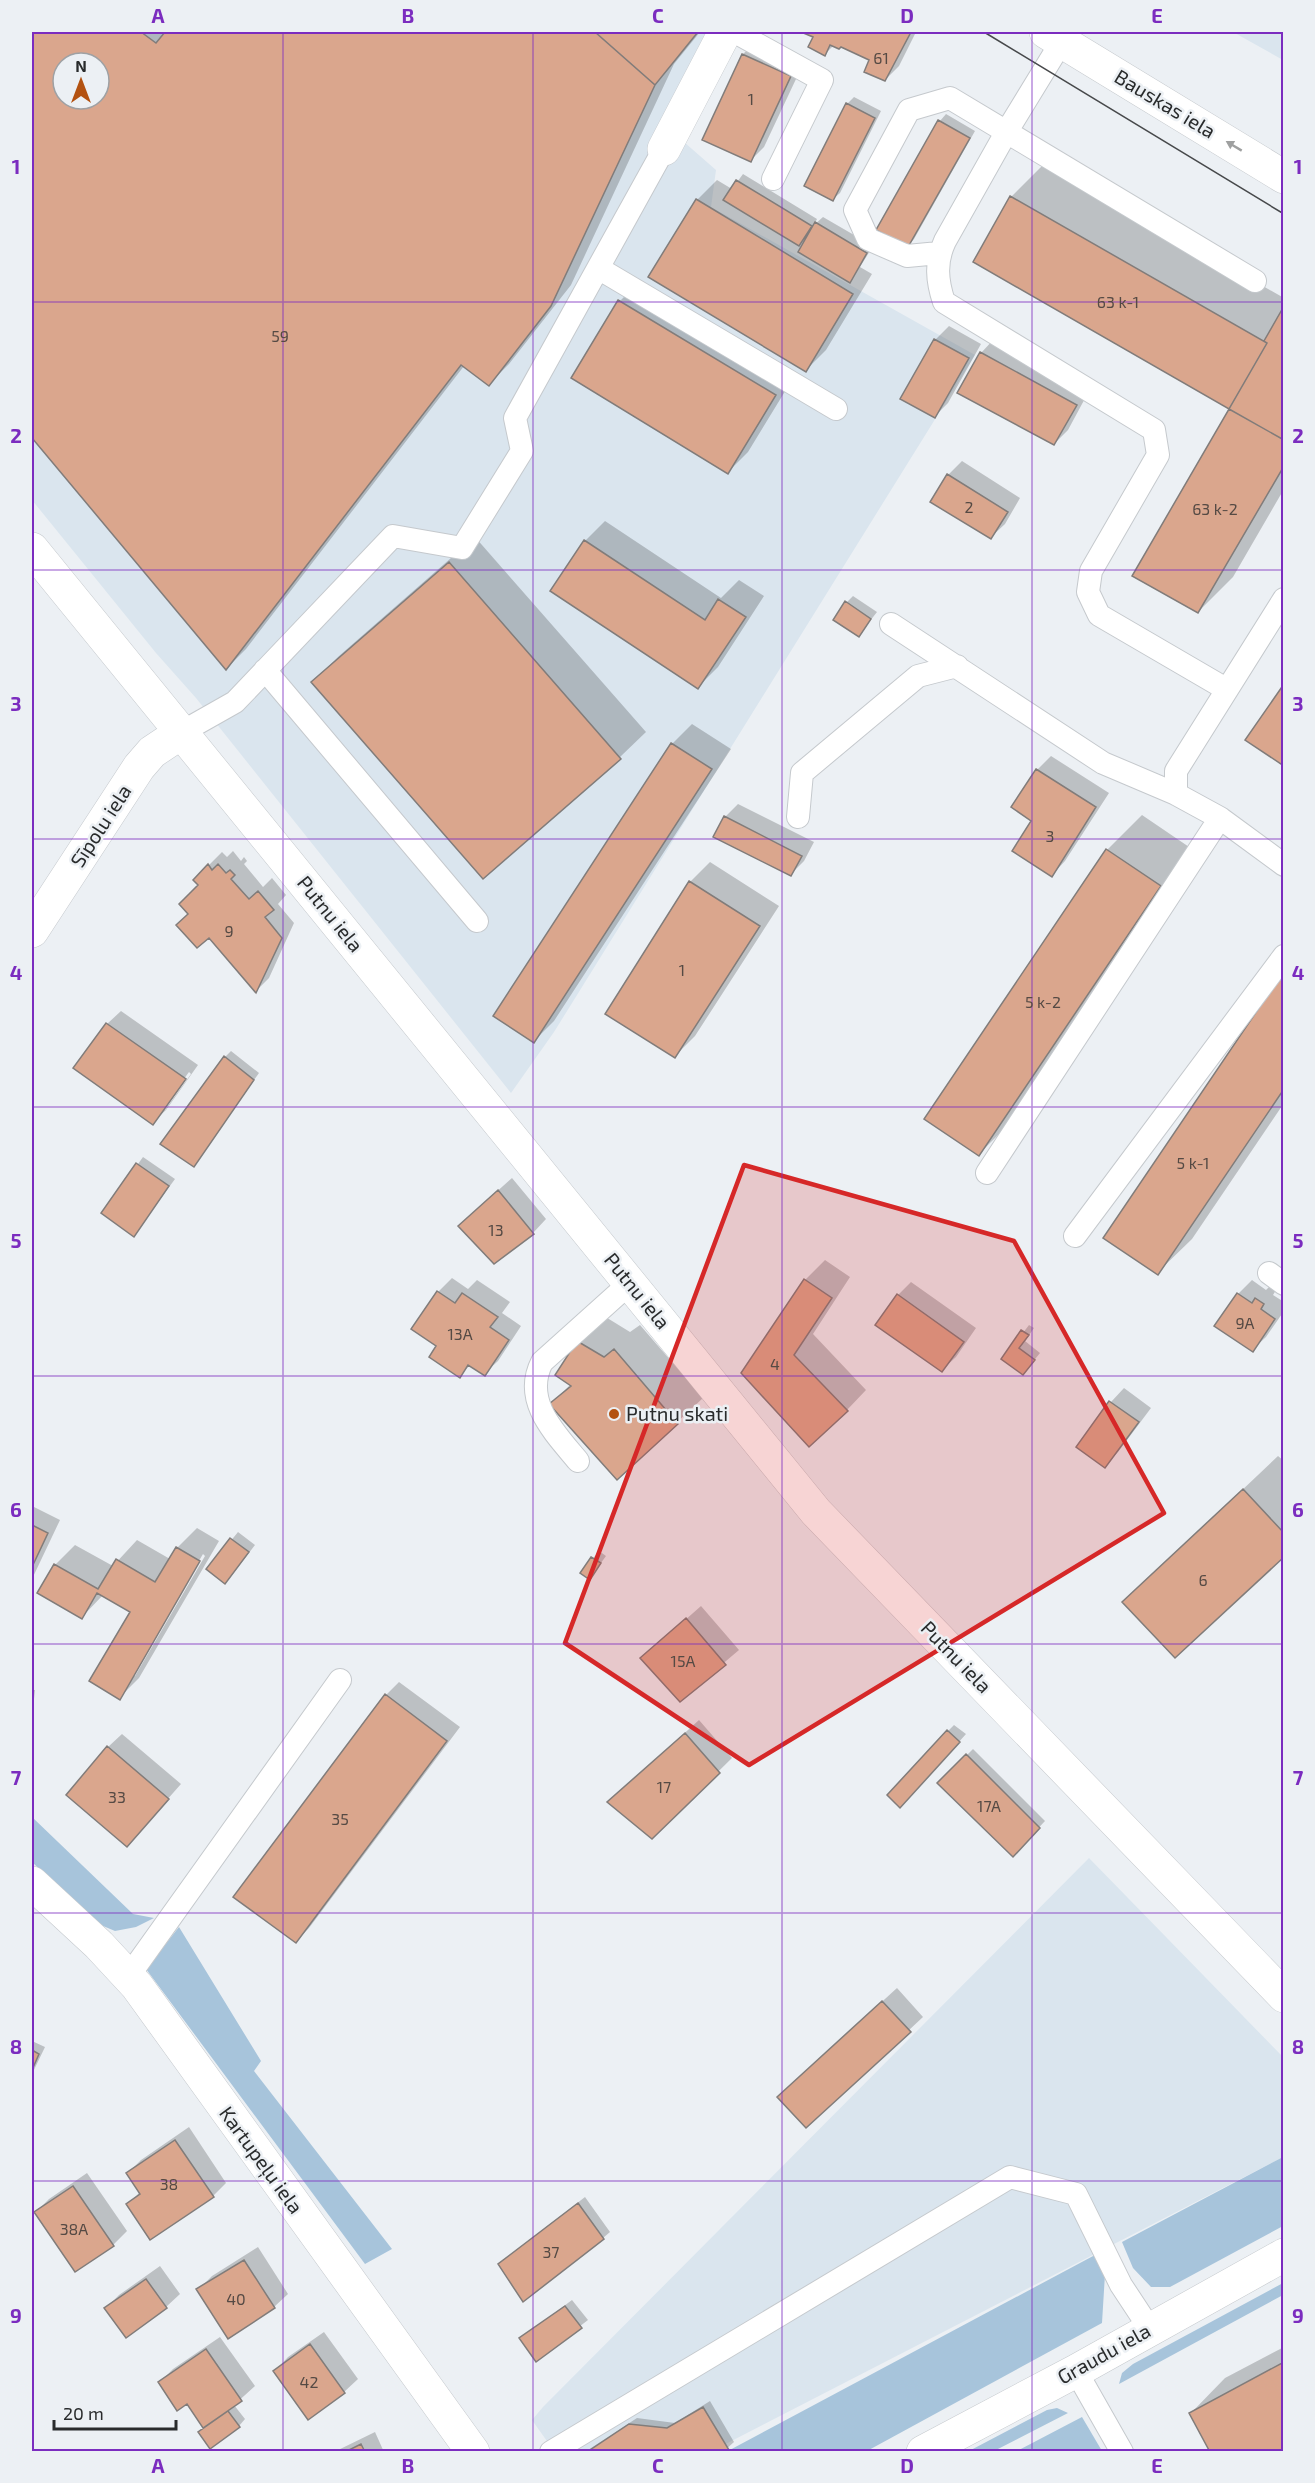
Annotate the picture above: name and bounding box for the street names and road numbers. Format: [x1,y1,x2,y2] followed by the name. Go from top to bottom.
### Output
[1111,64,1220,143] street label: Bauskas iela
[65,780,136,871] street label: Sīpolu iela
[293,870,369,956] street label: Putnu iela
[600,1247,676,1333] street label: Putnu iela
[917,1615,997,1697] street label: Putnu iela
[213,2101,309,2219] street label: Kartupeļu iela
[1053,2318,1154,2389] street label: Graudu iela

